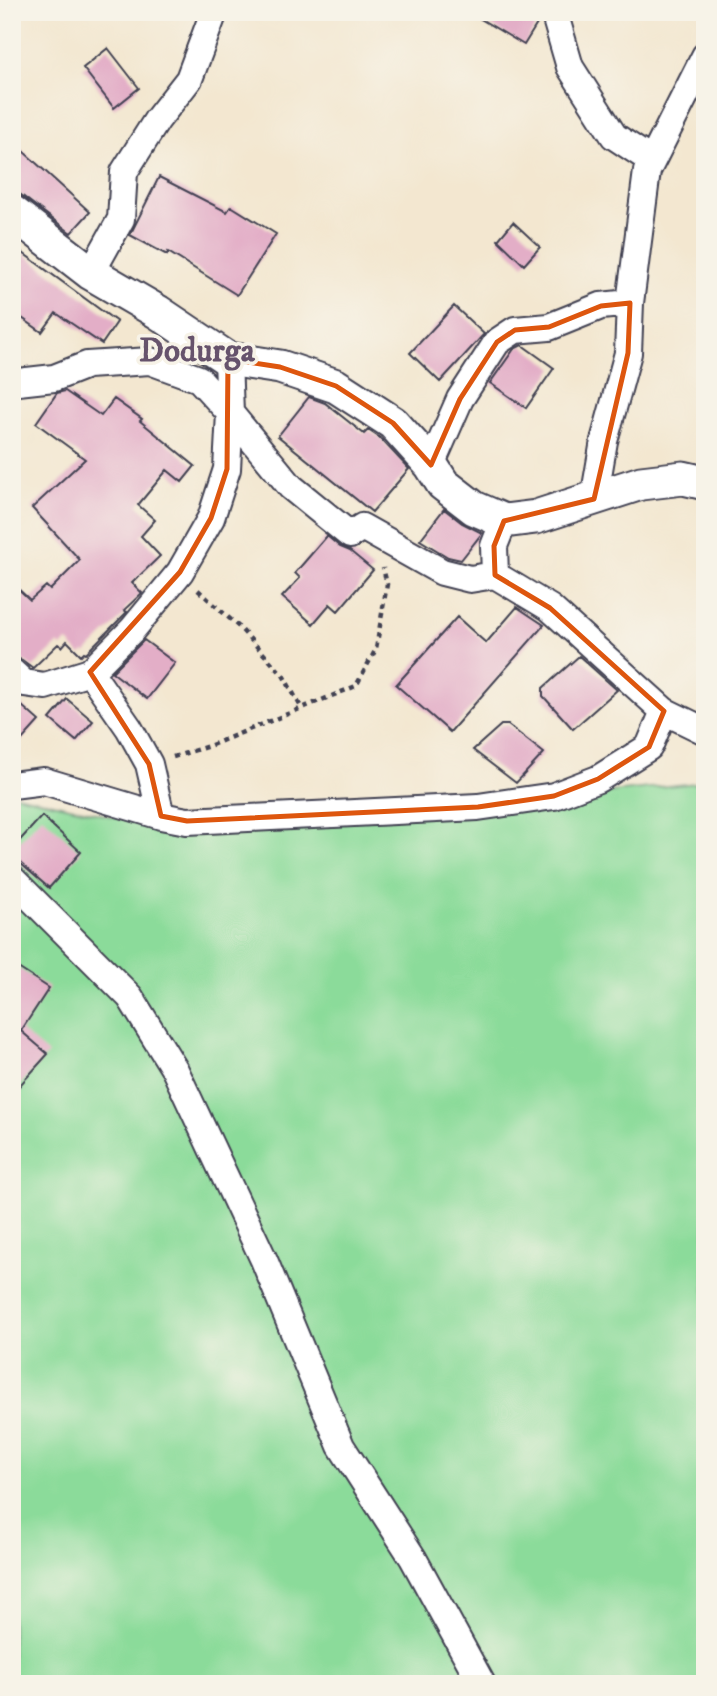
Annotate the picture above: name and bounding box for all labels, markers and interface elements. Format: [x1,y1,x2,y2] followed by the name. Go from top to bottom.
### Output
[139,331,256,372] district label: Dodurga

